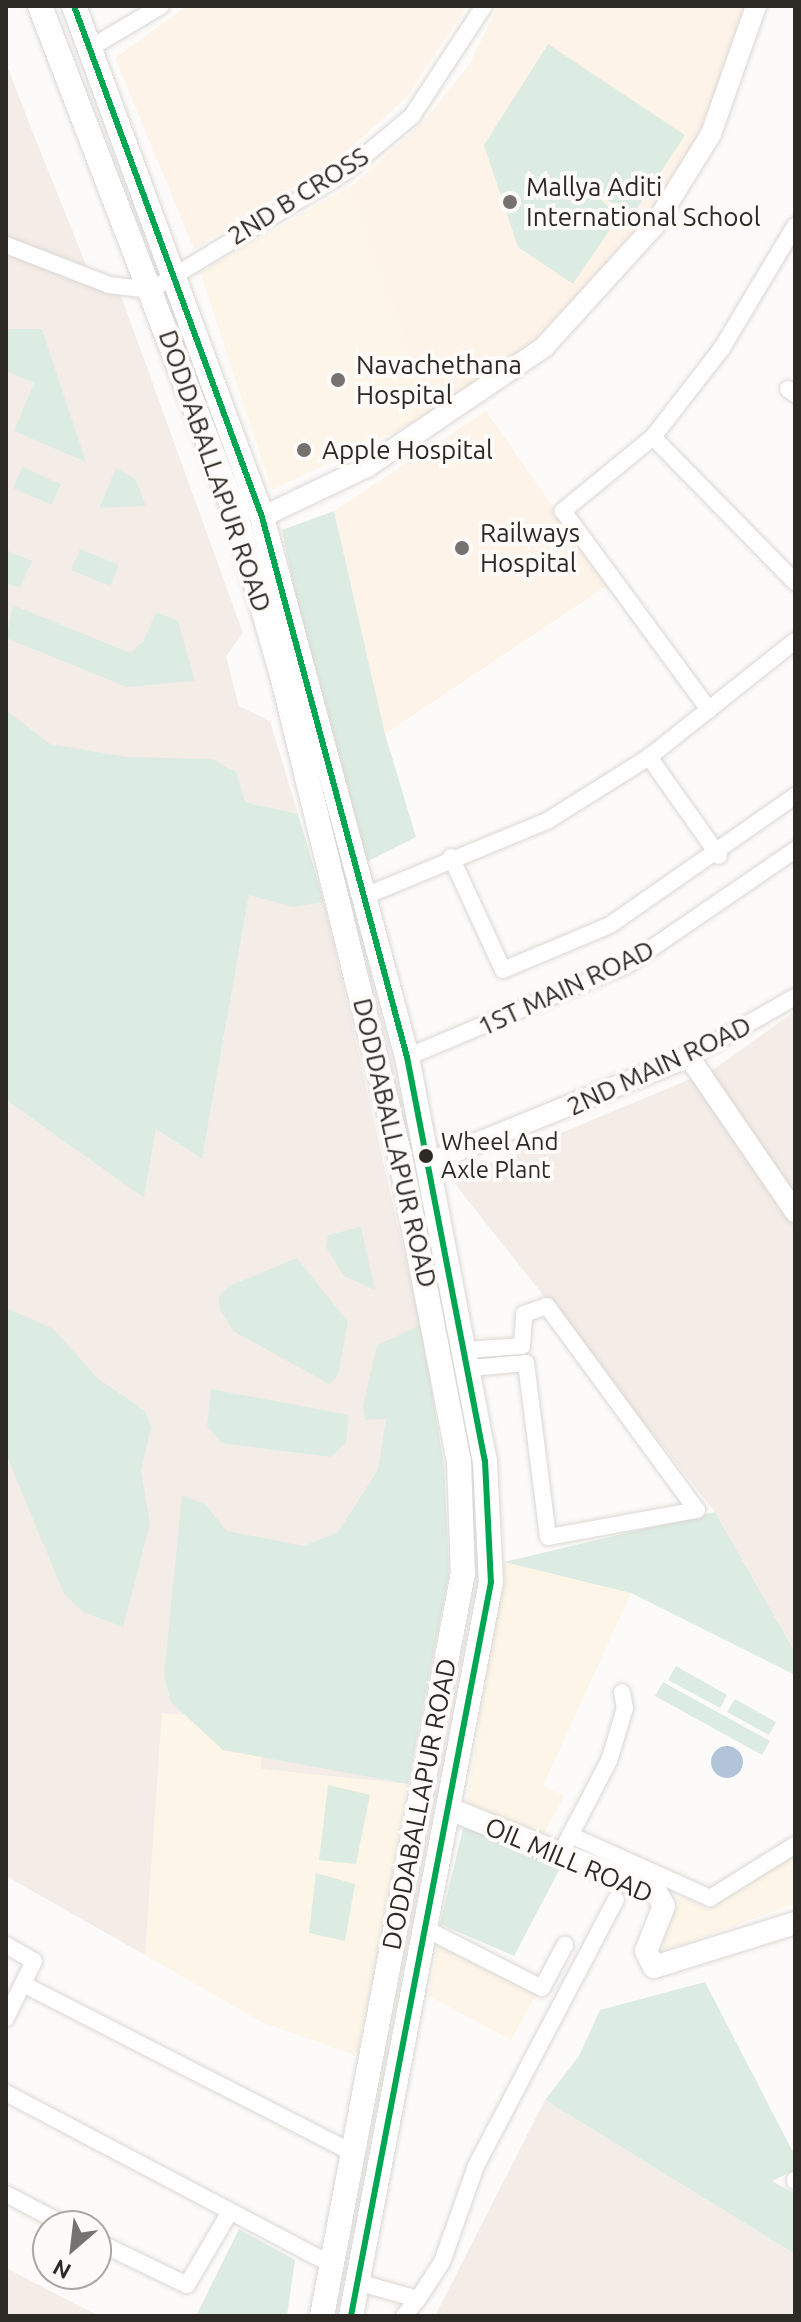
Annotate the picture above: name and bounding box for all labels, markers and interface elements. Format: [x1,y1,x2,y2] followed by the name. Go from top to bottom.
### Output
[222,140,374,252] street label: 2ND B CROSS
[526,171,761,232] place label: Mallya Aditi International School
[501,193,519,211] marker: Mallya Aditi International School
[152,326,278,616] street label: DODDABALLAPUR ROAD
[356,349,522,410] place label: Navachethana Hospital
[327,369,349,391] marker: Navachethana Hospital
[322,434,493,466] place label: Apple Hospital
[293,439,315,461] marker: Apple Hospital
[480,517,580,578] place label: Railways Hospital
[451,537,473,559] marker: Railways Hospital
[473,934,659,1042] street label: 1ST MAIN ROAD
[346,995,444,1291] street label: DODDABALLAPUR ROAD
[562,1010,756,1122] street label: 2ND MAIN ROAD
[441,1128,559,1184] place label: Wheel And Axle Plant
[418,1148,434,1164] marker: Wheel And Axle Plant
[375,1656,463,1952] street label: DODDABALLAPUR ROAD
[481,1811,657,1909] street label: OIL MILL ROAD
[32,2210,112,2290] north arrow
[48,2255,75,2285] text: N

